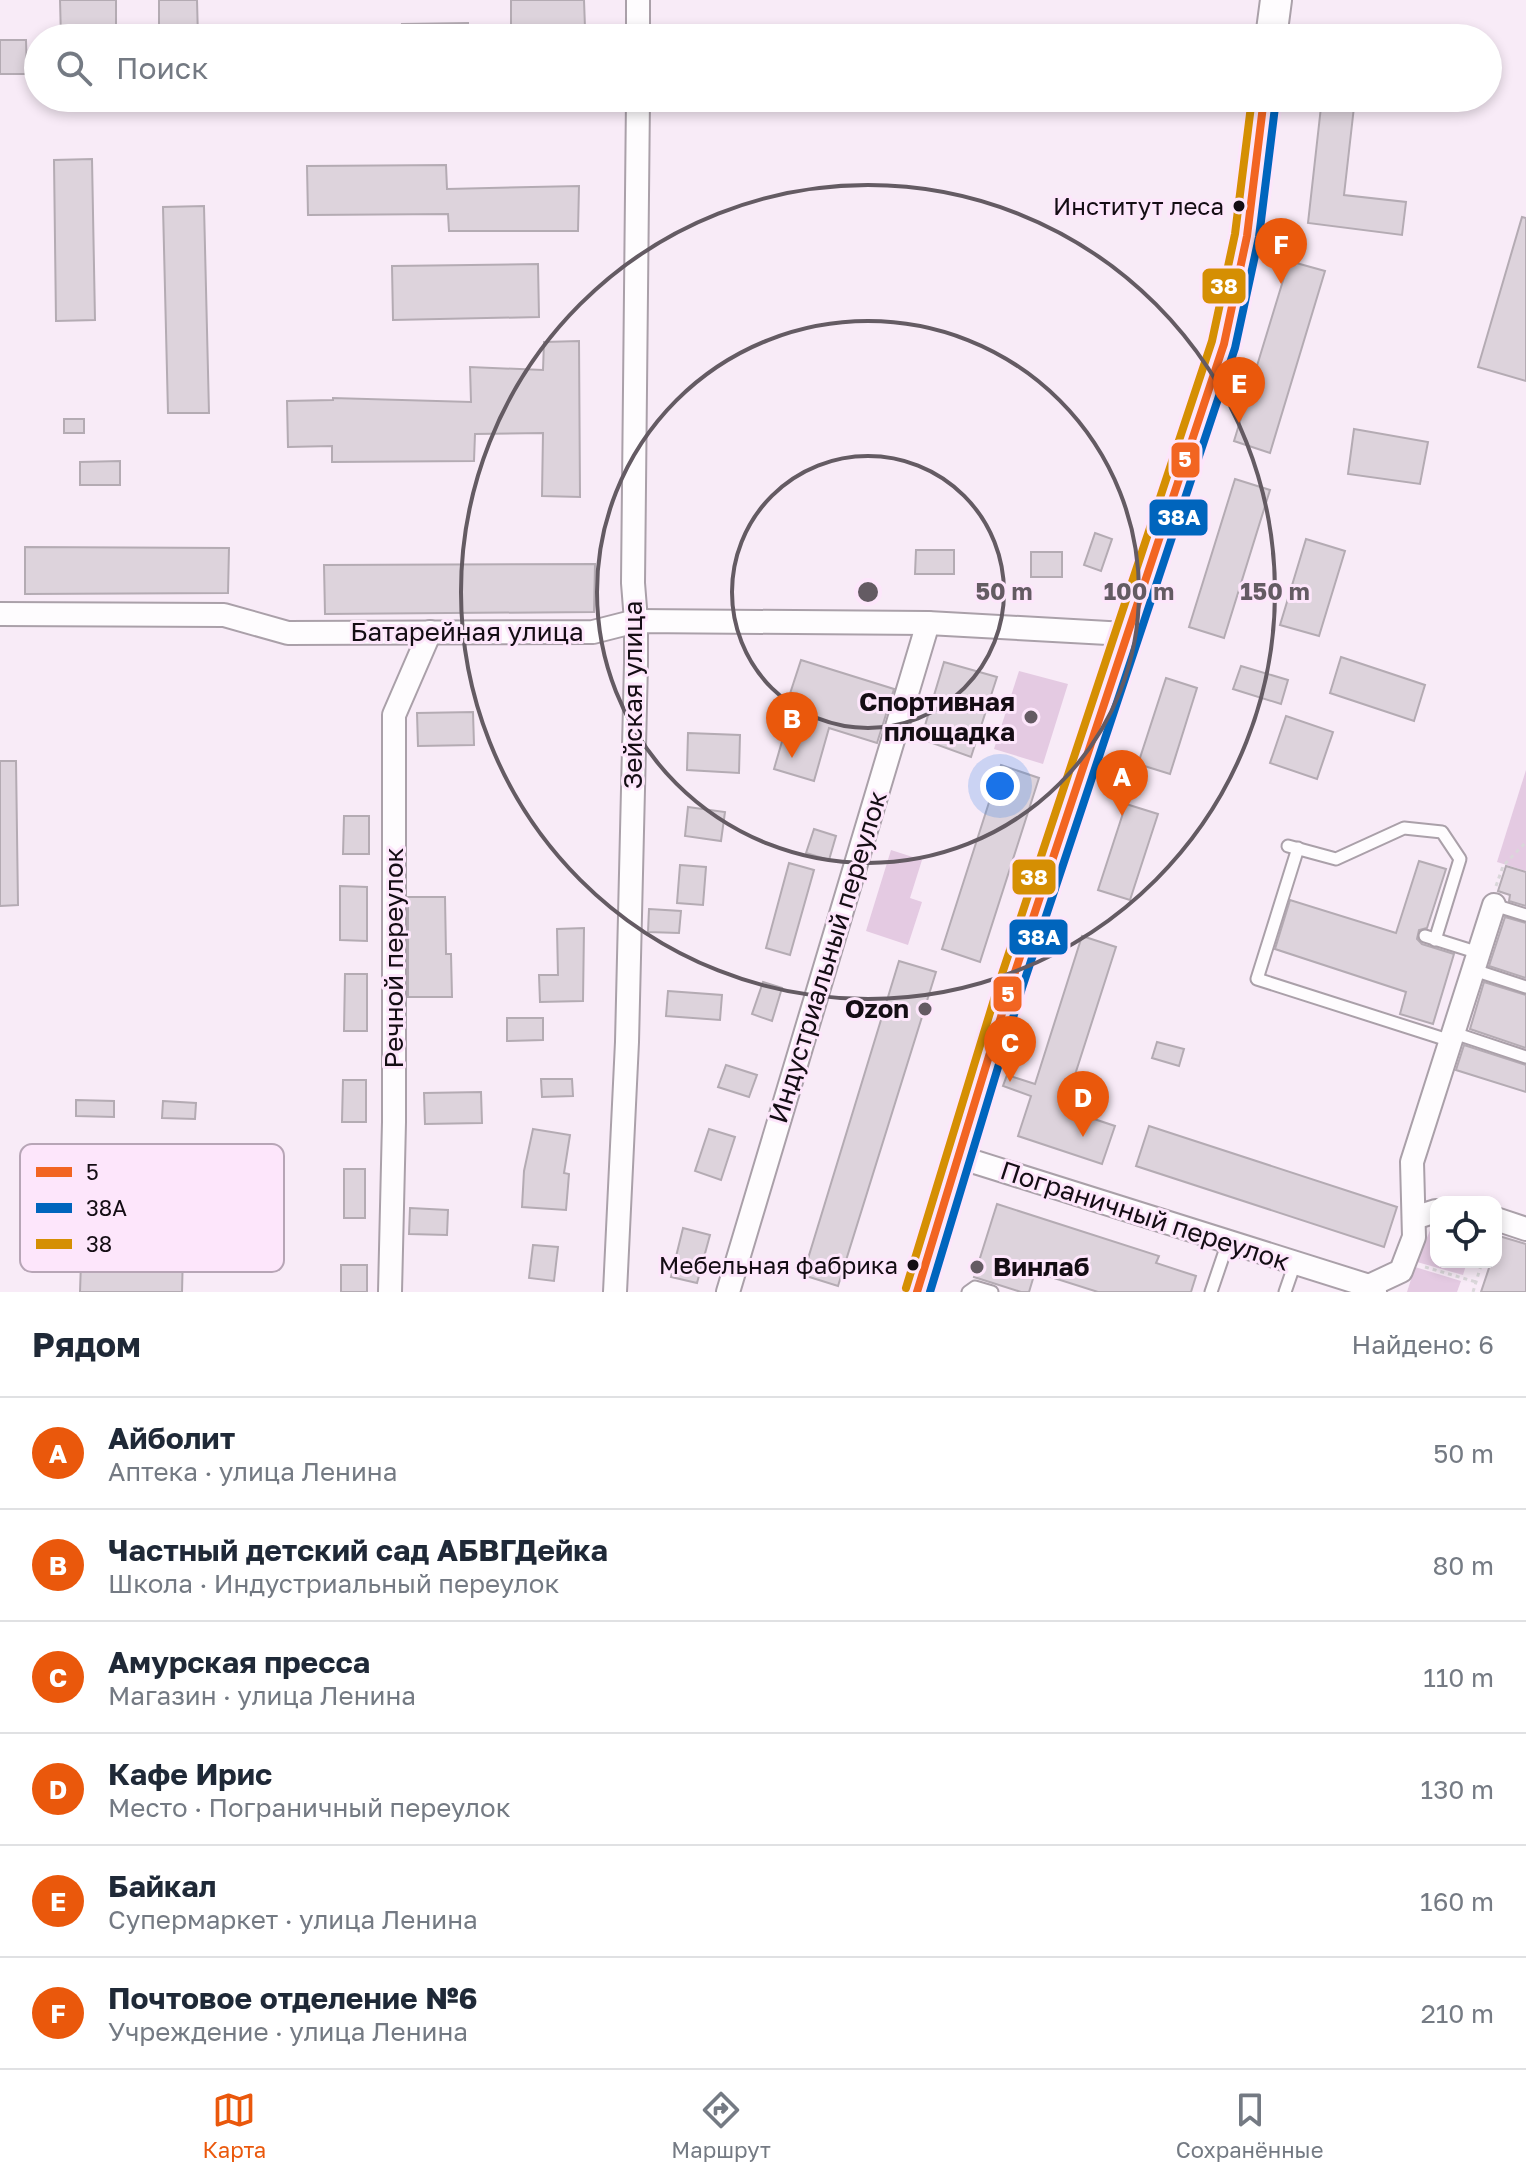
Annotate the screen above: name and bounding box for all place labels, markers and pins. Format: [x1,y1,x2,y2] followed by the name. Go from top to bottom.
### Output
[1053,191,1224,220] place label: Институт леса
[1231,198,1247,214] marker: Институт леса
[1255,218,1307,284] pin: F
[1213,357,1265,423] pin: E
[854,578,882,606] centre of rings
[859,686,1015,747] place label: Спортивная площадка
[766,692,818,758] pin: B
[1022,708,1040,726] marker: Спортивная площадка
[1096,750,1148,816] pin: A
[845,993,909,1024] place label: Ozon
[916,1000,934,1018] marker: Ozon
[984,1016,1036,1082] pin: C
[1057,1071,1109,1137] pin: D
[659,1250,898,1279] place label: Мебельная фабрика
[993,1251,1089,1282] place label: Винлаб
[905,1257,921,1273] marker: Мебельная фабрика
[968,1258,986,1276] marker: Винлаб

